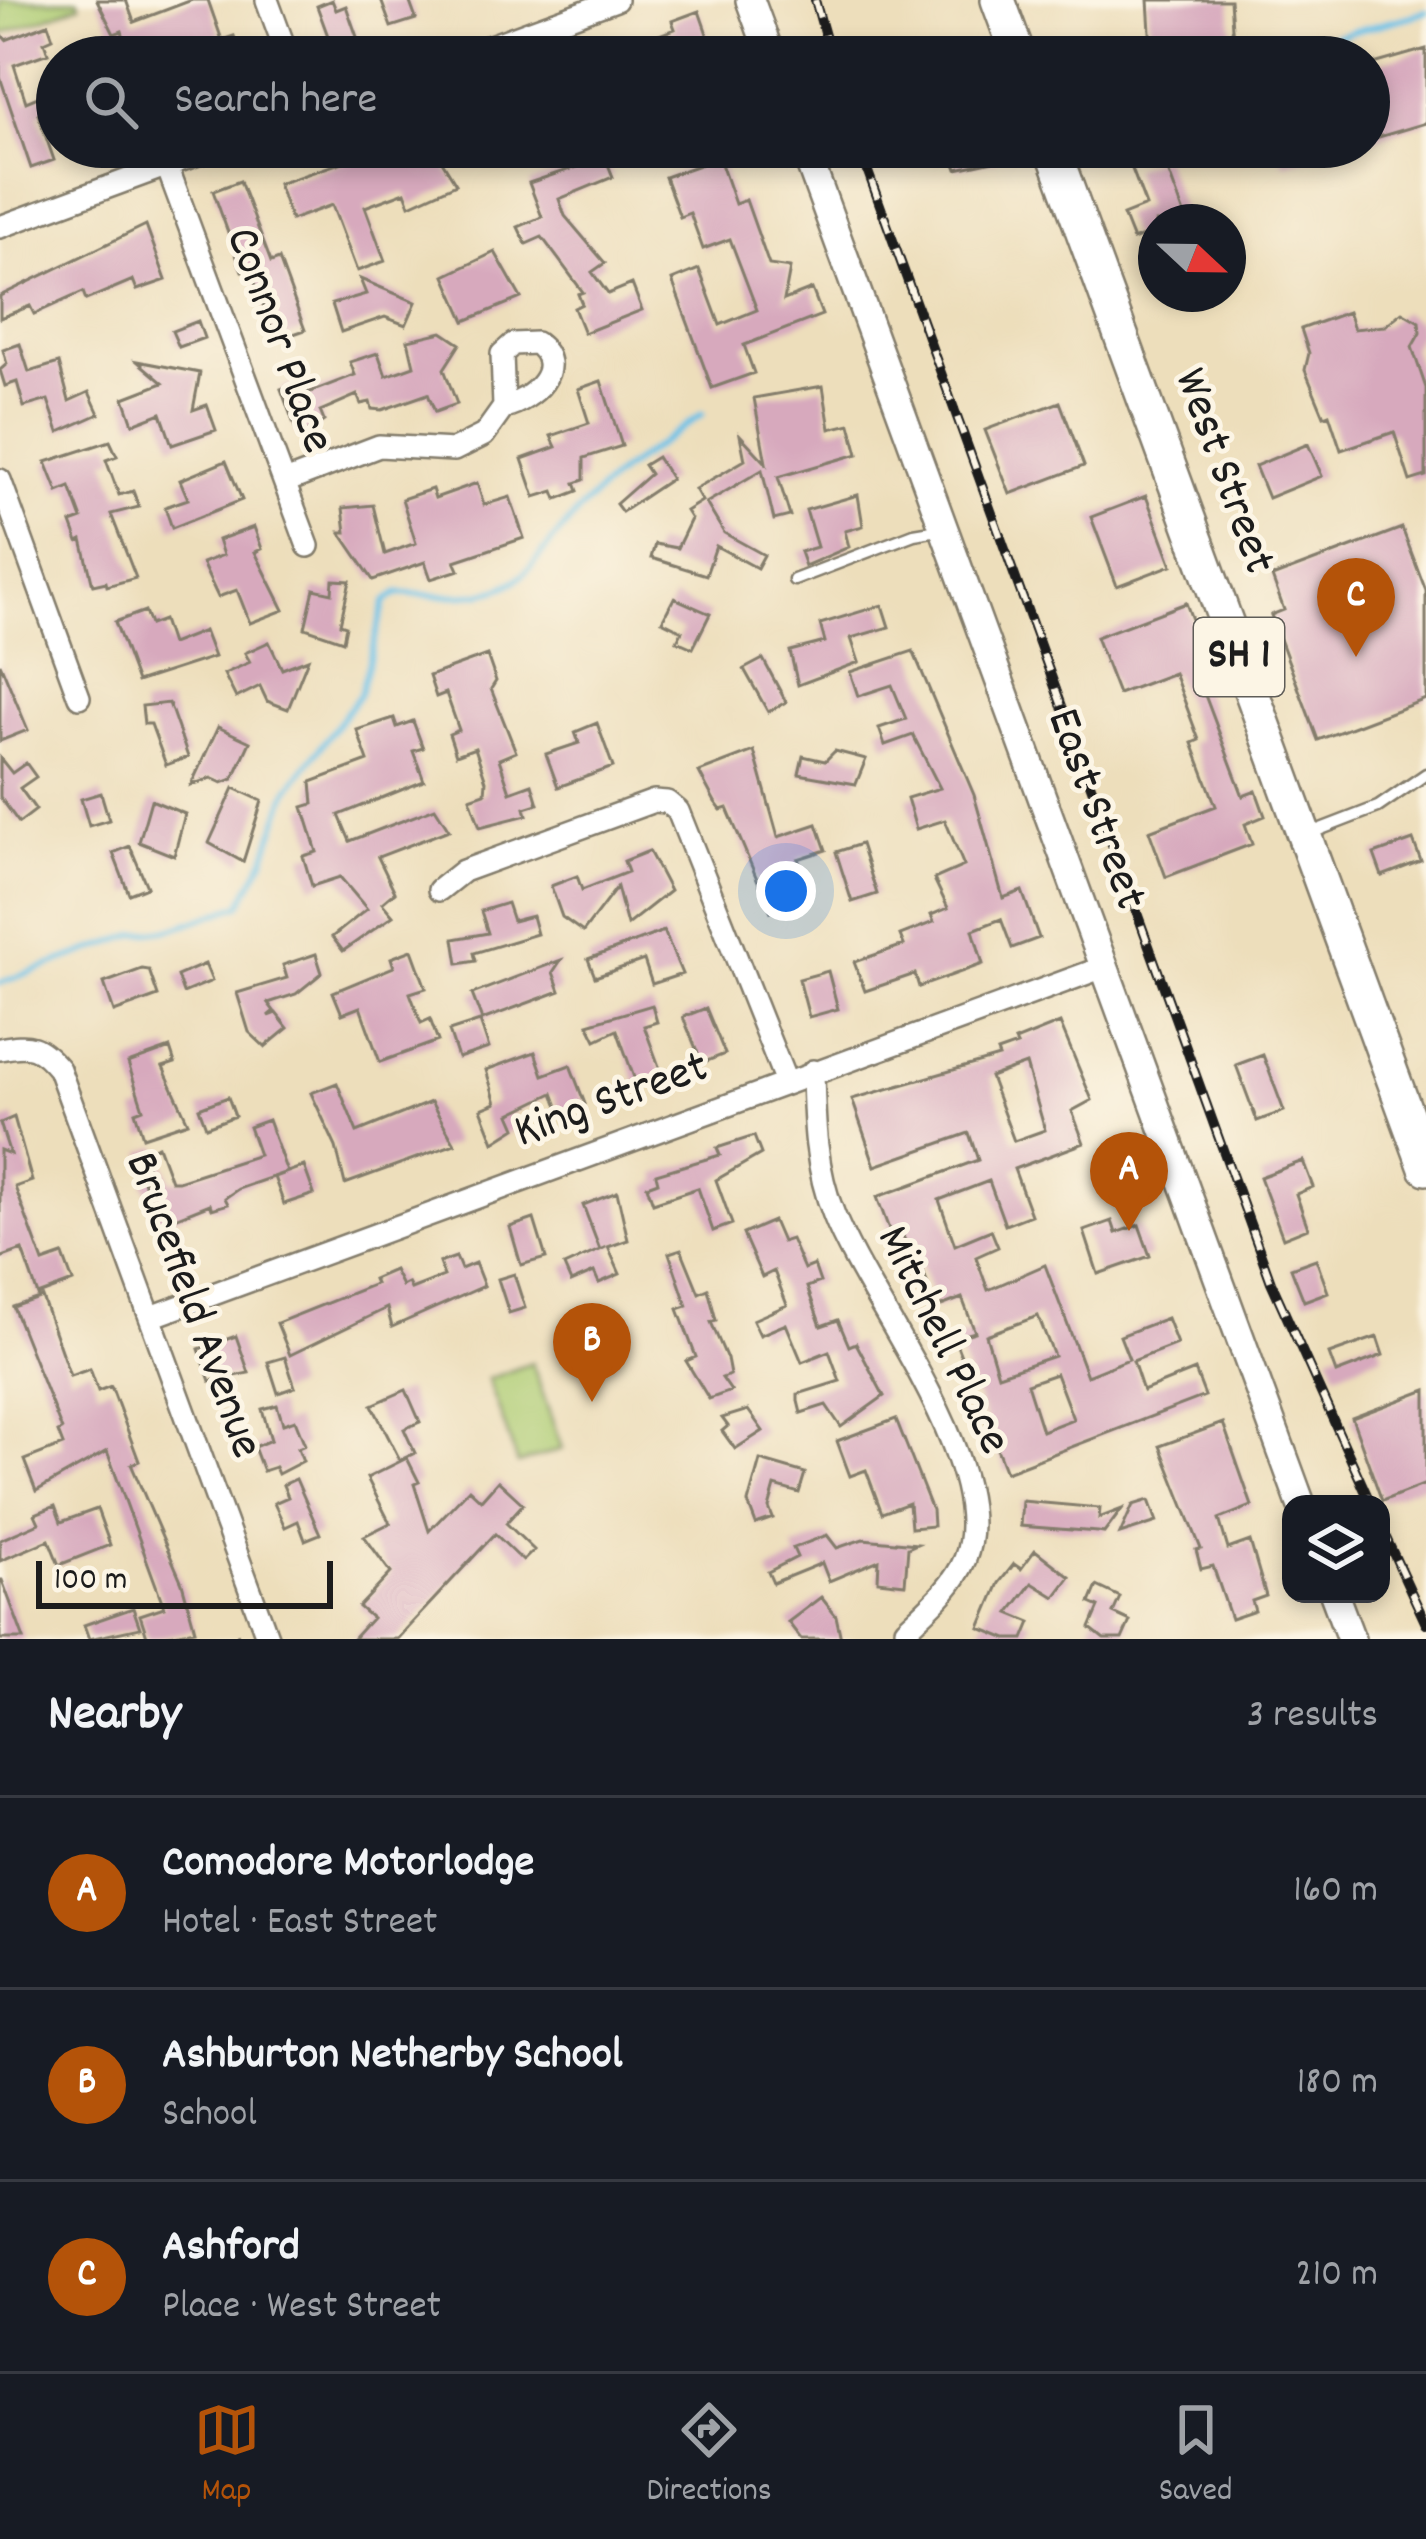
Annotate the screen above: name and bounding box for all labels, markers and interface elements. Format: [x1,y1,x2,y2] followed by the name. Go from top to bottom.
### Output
[36,36,1390,168] search box
[78,69,144,135] icon: search
[174,70,377,134] text: Search here
[1138,204,1246,312] north arrow
[204,218,350,464] street label: Connor Place
[1153,360,1291,584] street label: West Street
[1317,558,1395,657] pin: C
[1194,618,1284,696] road number: SH 1
[1026,700,1162,920] street label: East Street
[756,861,816,921] your location
[505,1035,719,1169] street label: King Street
[1090,1132,1168,1231] pin: A
[104,1143,278,1469] street label: Brucefield Avenue
[856,1215,1026,1467] street label: Mitchell Place
[553,1303,631,1402] pin: B
[1282,1495,1390,1603] map controls
[1282,1495,1390,1603] button: layers
[36,1555,333,1608] scale bar
[54,1558,127,1605] text: 100 m
[48,1681,181,1753] text: Nearby
[1247,1690,1378,1745] text: 3 results
[162,1833,534,1897] text: Comodore Motorlodge
[76,1865,98,1920] text: A
[1293,1865,1378,1920] text: 160 m
[162,1897,437,1952] text: Hotel · East Street
[162,2025,623,2089] text: Ashburton Netherby School
[78,2057,96,2112] text: B
[1297,2057,1378,2112] text: 180 m
[162,2089,257,2144] text: School
[162,2217,300,2281] text: Ashford
[77,2249,97,2304] text: C
[1295,2249,1378,2304] text: 210 m
[162,2281,441,2336] text: Place · West Street
[194,2397,260,2516] tab: Map
[647,2397,772,2516] tab: Directions
[1159,2397,1232,2516] tab: Saved

